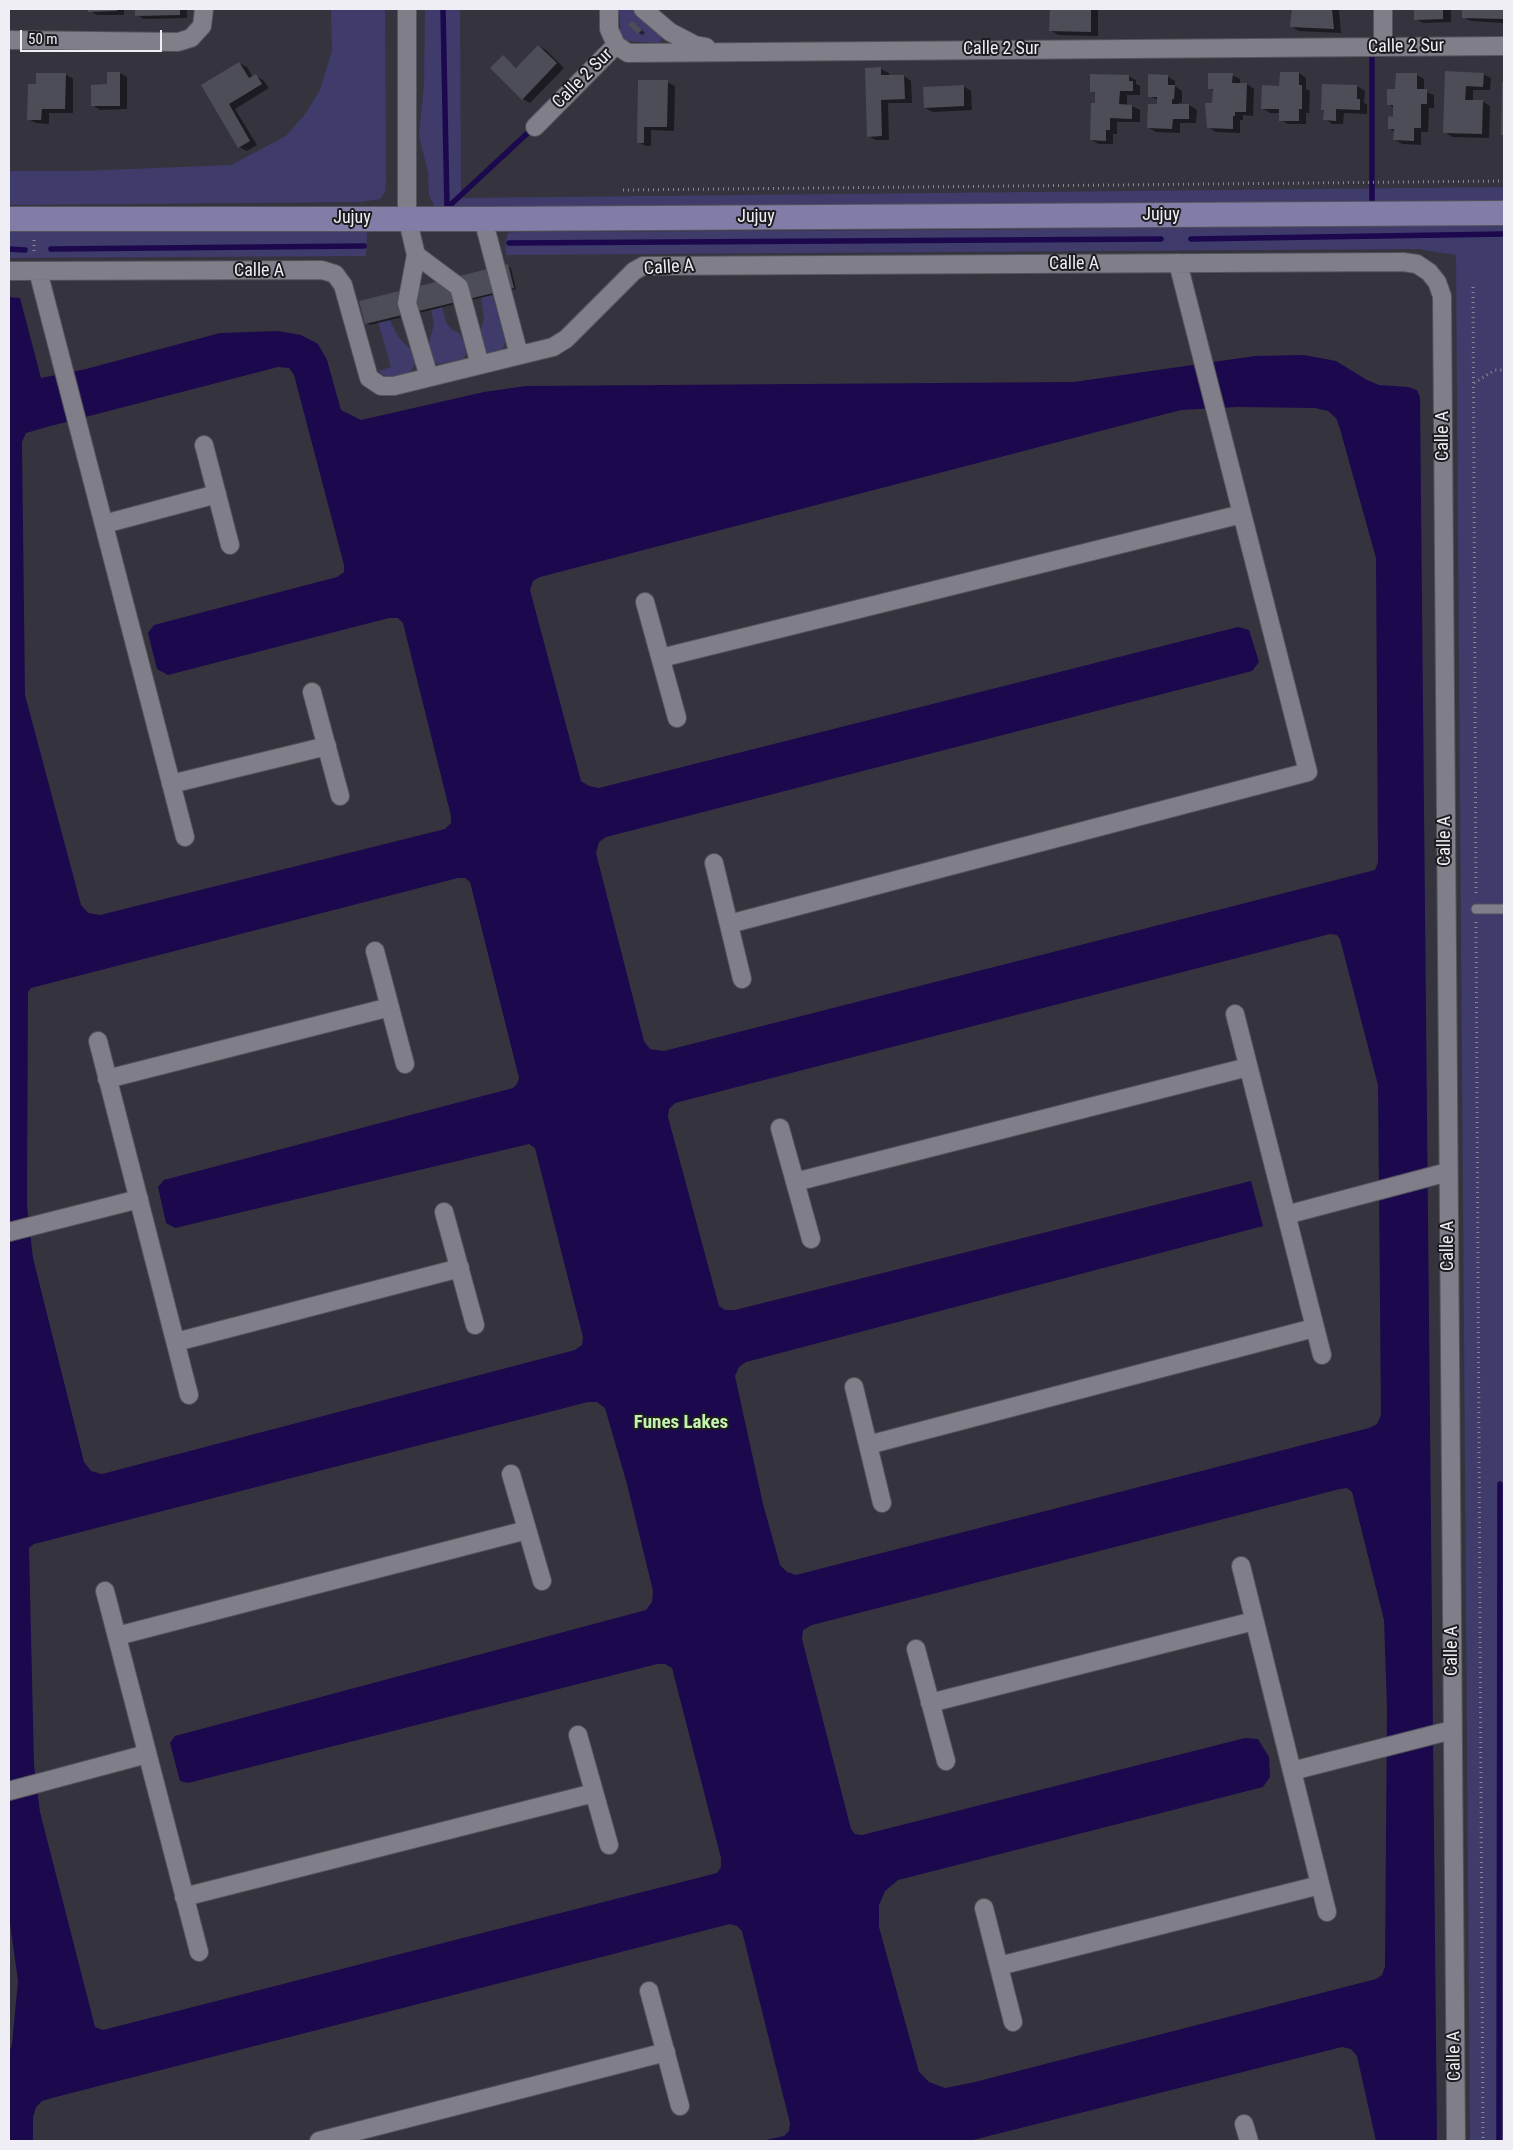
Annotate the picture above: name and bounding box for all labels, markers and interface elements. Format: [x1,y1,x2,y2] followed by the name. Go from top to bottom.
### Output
[22,20,165,52] scale bar
[28,30,58,48] text: 50 m
[1368,36,1444,58] street label: Calle 2 Sur
[963,38,1039,60] street label: Calle 2 Sur
[548,44,618,114] street label: Calle 2 Sur
[1142,204,1180,226] street label: Jujuy
[737,206,775,228] street label: Jujuy
[333,207,371,229] street label: Jujuy
[1049,253,1099,275] street label: Calle A
[643,255,695,281] street label: Calle A
[234,260,284,282] street label: Calle A
[1432,411,1454,461] street label: Calle A
[1434,816,1456,866] street label: Calle A
[1437,1221,1459,1271] street label: Calle A
[634,1412,728,1434] district label: Funes Lakes
[1441,1626,1463,1676] street label: Calle A
[1444,2031,1466,2081] street label: Calle A

